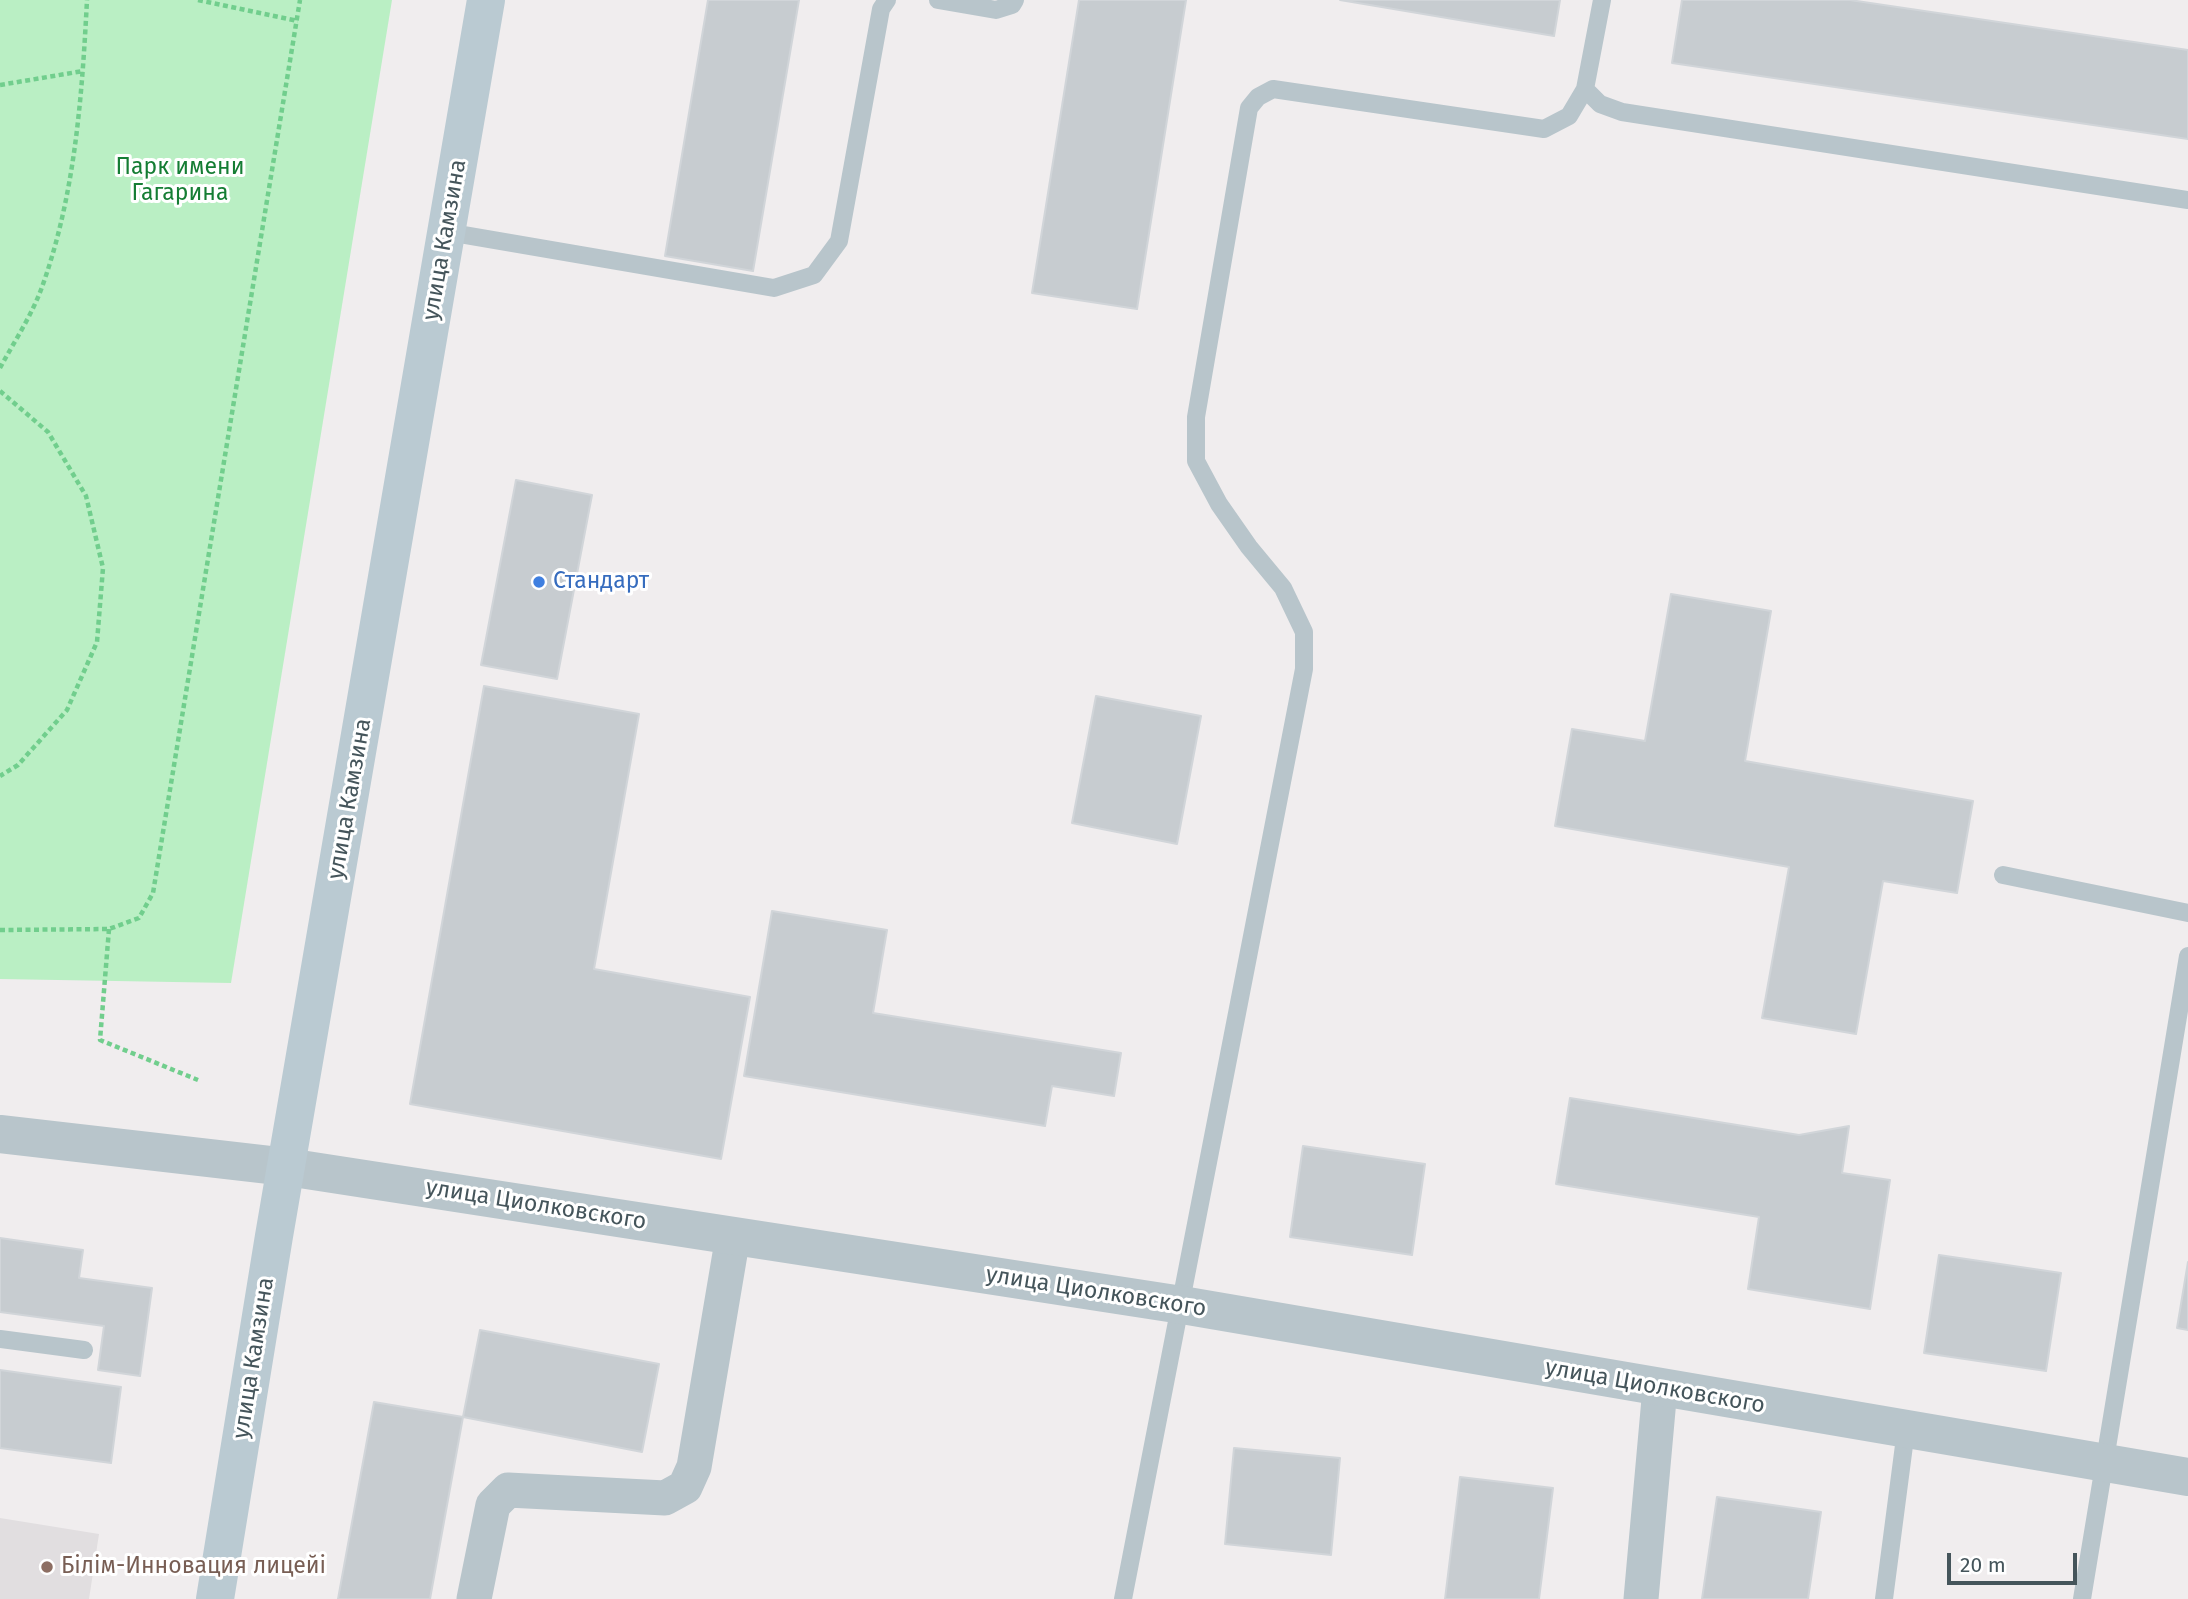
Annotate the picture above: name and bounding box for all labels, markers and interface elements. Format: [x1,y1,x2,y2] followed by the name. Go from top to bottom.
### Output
[116,154,244,208] park label: Парк имени Гагарина
[417,157,473,323] street label: улица Камзина
[553,568,649,596] place label: Стандарт
[531,574,547,590] marker: Стандарт
[322,716,378,882] street label: улица Камзина
[424,1174,648,1236] street label: улица Циолковского
[984,1261,1208,1323] street label: улица Циолковского
[228,1275,280,1441] street label: улица Камзина
[1543,1354,1767,1420] street label: улица Циолковского
[1950,1540,2080,1584] scale bar
[1960,1552,2006,1578] text: 20 m
[61,1553,326,1581] place label: Білім-Инновация лицейі
[39,1559,55,1575] marker: Білім-Инновация лицейі

